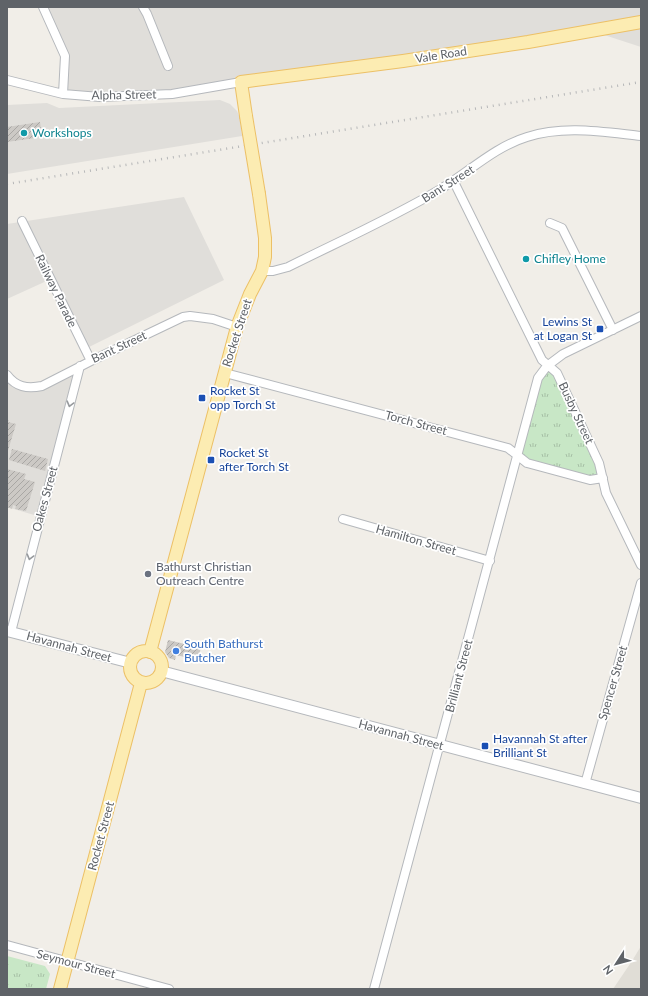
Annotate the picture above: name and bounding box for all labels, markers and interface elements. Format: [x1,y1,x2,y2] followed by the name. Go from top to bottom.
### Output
[414,43,468,66] street label: Vale Road
[91,86,157,103] street label: Alpha Street
[32,125,92,140] place label: Workshops
[19,128,29,138] marker: Workshops
[419,161,477,206] street label: Bant Street
[534,251,606,266] place label: Chifley Home
[32,252,81,330] street label: Railway Parade
[521,254,531,264] marker: Chifley Home
[218,296,255,369] street label: Rocket Street
[534,314,593,343] place label: Lewins St at Logan St
[595,324,605,334] marker: Lewins St at Logan St
[89,327,149,366] street label: Bant Street
[556,379,598,447] street label: Busby Street
[210,383,276,412] place label: Rocket St opp Torch St
[197,393,207,403] marker: Rocket St opp Torch St
[66,400,75,407] one-way arrow
[383,407,449,438] street label: Torch Street
[219,445,290,474] place label: Rocket St after Torch St
[206,455,216,465] marker: Rocket St after Torch St
[29,464,61,533] street label: Oakes Street
[374,521,459,558] street label: Hamilton Street
[26,553,35,560] one-way arrow
[156,559,251,588] place label: Bathurst Christian Outreach Centre
[143,569,153,579] marker: Bathurst Christian Outreach Centre
[25,628,114,665] street label: Havannah Street
[184,636,264,665] place label: South Bathurst Butcher
[442,637,476,714] street label: Brilliant Street
[595,643,631,722] street label: Spencer Street
[171,646,181,656] marker: South Bathurst Butcher
[357,716,446,753] street label: Havannah Street
[493,731,588,760] place label: Havannah St after Brilliant St
[480,741,490,751] marker: Havannah St after Brilliant St
[84,799,117,872] street label: Rocket Street
[596,944,636,984] north arrow
[35,946,118,981] street label: Seymour Street
[600,963,615,977] text: N

